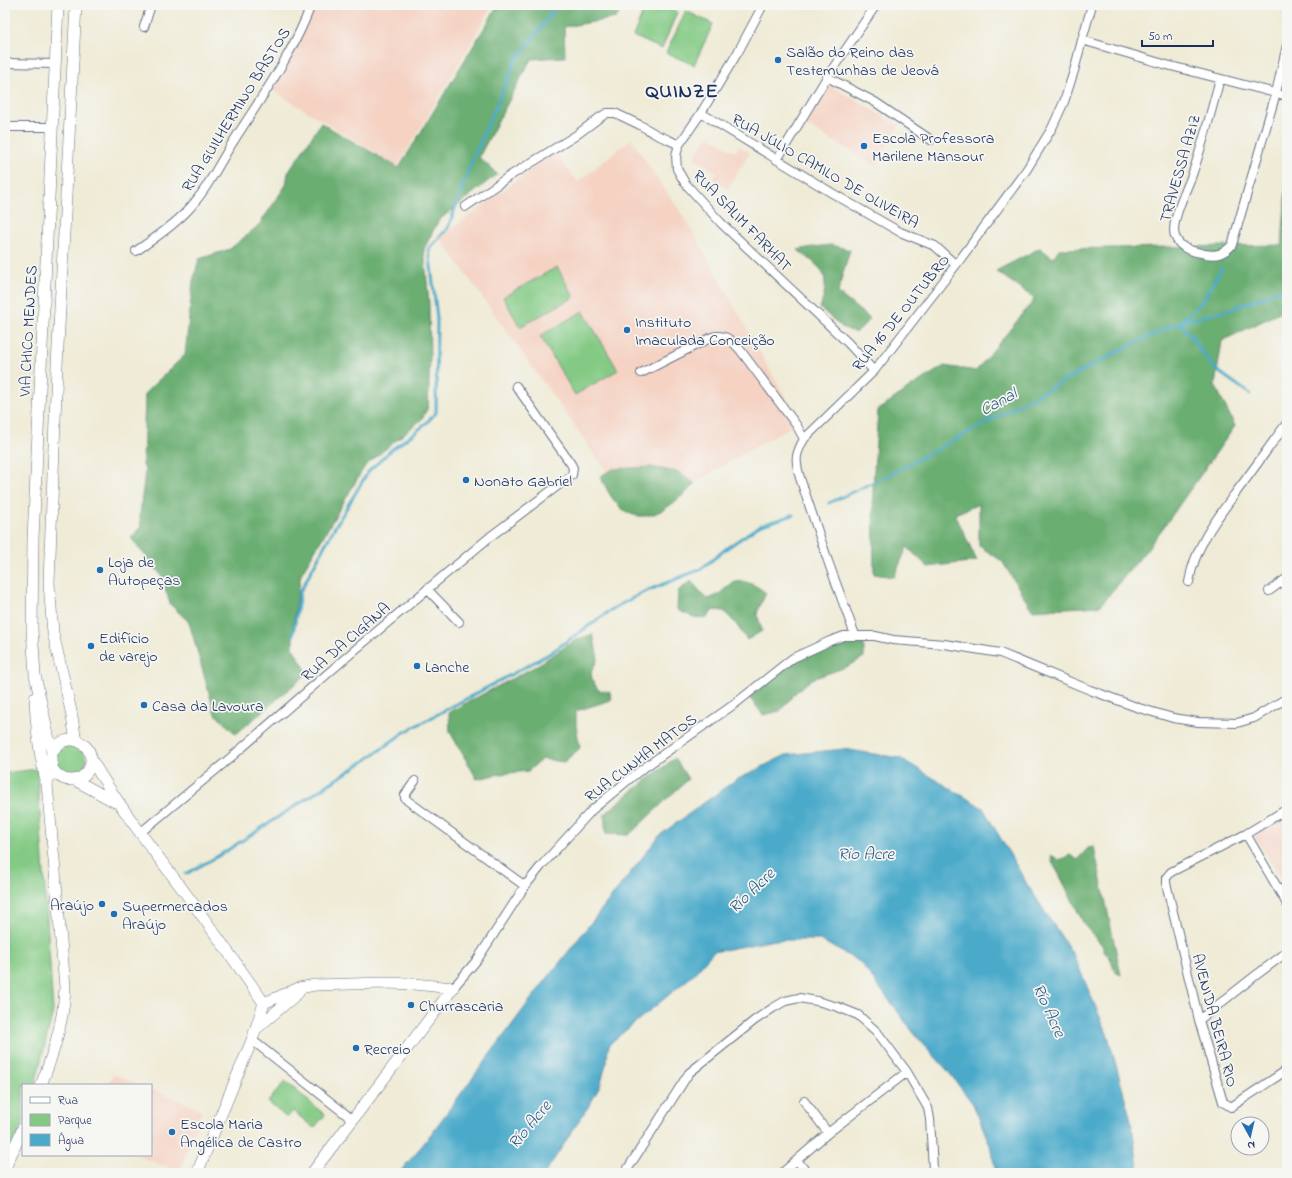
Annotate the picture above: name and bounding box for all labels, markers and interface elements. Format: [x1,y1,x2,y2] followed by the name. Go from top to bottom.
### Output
[1142,22,1213,48] scale bar
[176,23,297,197] street label: RUA GUILHERMINO BASTOS
[1148,28,1172,46] text: 50 m
[786,41,939,83] place label: Salão do Reino das Testemunhas de Jeová
[773,55,783,65] marker: Salão do Reino das Testemunhas de Jeová
[645,78,719,107] district label: QUINZE
[727,108,923,235] street label: RUA JÚLIO CAMILO DE OLIVEIRA
[1154,112,1208,225] street label: TRAVESSA AZIZ
[872,127,995,169] place label: Escola Professora Marilene Mansour
[859,141,869,151] marker: Escola Professora Marilene Mansour
[686,165,797,278] street label: RUA SALIM FARHAT
[847,250,956,377] street label: RUA 16 DE OUTUBRO
[14,265,44,399] street label: VIA CHICO MENDES
[635,311,775,353] place label: Instituto Imaculada Conceição
[622,325,632,335] marker: Instituto Imaculada Conceição
[976,381,1024,423] water label: Canal
[474,470,572,494] place label: Nonato Gabriel
[461,475,471,485] marker: Nonato Gabriel
[108,551,180,593] place label: Loja de Autopeças
[95,565,105,575] marker: Loja de Autopeças
[296,597,396,688] street label: RUA DA CIGANA
[99,627,158,669] place label: Edifício de varejo
[86,641,96,651] marker: Edifício de varejo
[425,656,470,680] place label: Lanche
[412,661,422,671] marker: Lanche
[152,695,264,719] place label: Casa da Lavoura
[139,700,149,710] marker: Casa da Lavoura
[580,708,702,809] street label: RUA CUNHA MATOS
[838,842,896,867] water label: Rio Acre
[723,862,782,920] water label: Río Acre
[50,894,94,918] place label: Araújo
[122,895,228,937] place label: Supermercados Araújo
[97,899,107,909] marker: Araújo
[109,909,119,919] marker: Supermercados Araújo
[1185,951,1243,1090] street label: AVENIDA BEIRA RIO
[1026,980,1072,1043] water label: Río Acre
[419,995,503,1019] place label: Churrascaria
[406,1000,416,1010] marker: Churrascaria
[364,1038,410,1062] place label: Recreio
[351,1043,361,1053] marker: Recreio
[22,1084,152,1156] legend
[58,1092,78,1110] text: Rua
[502,1094,559,1155] water label: Río Acre
[58,1112,92,1130] text: Parque
[180,1113,302,1155] place label: Escola Maria Angélica de Castro
[1230,1116,1270,1156] north arrow
[167,1127,177,1137] marker: Escola Maria Angélica de Castro
[58,1131,84,1151] text: Água
[1246,1136,1256,1153] text: N

